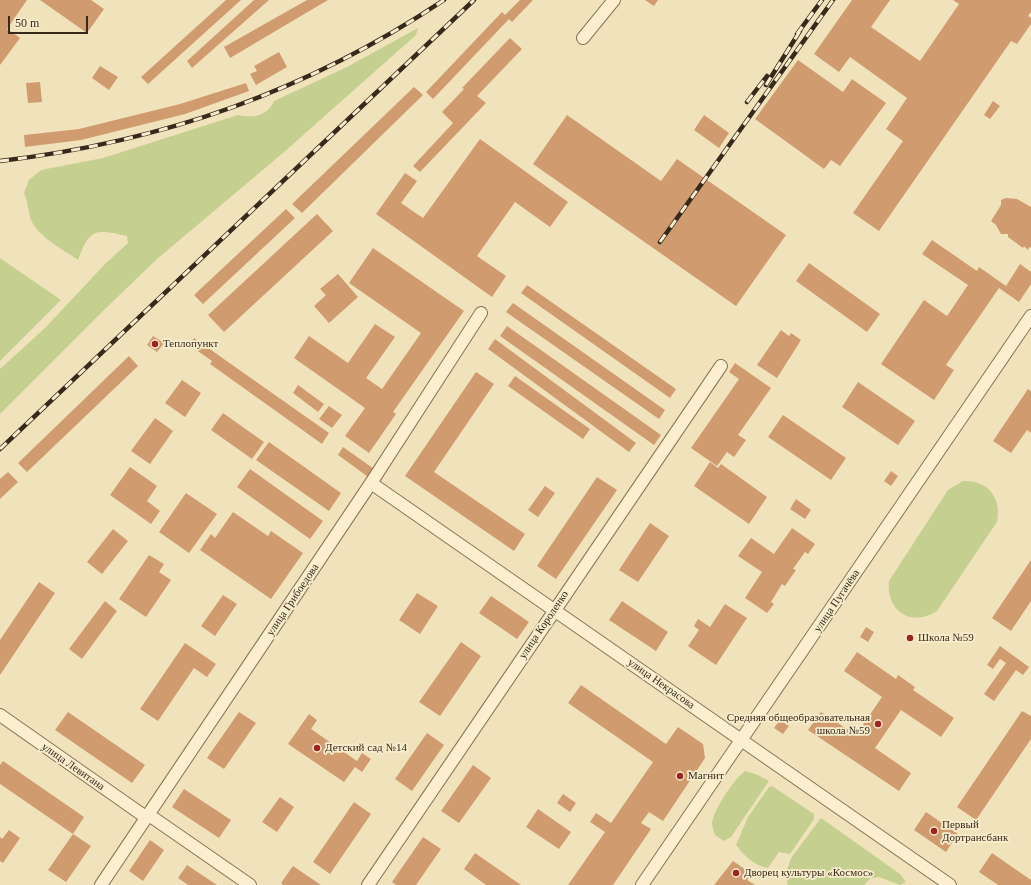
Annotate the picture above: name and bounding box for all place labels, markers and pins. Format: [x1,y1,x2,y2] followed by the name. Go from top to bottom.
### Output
[163,337,218,351] place label: Теплопункт
[150,339,160,349] marker: Теплопункт
[918,631,974,645] place label: Школа №59
[905,633,915,643] marker: Школа №59
[727,711,870,737] place label: Средняя общеобразовательная школа №59
[873,719,883,729] marker: Средняя общеобразовательная школа №59
[325,741,407,755] place label: Детский сад №14
[312,743,322,753] marker: Детский сад №14
[688,769,724,783] place label: Магнит
[675,771,685,781] marker: Магнит
[942,818,1008,844] place label: Первый Дортрансбанк
[929,826,939,836] marker: Первый Дортрансбанк
[744,866,873,880] place label: Дворец культуры «Космос»
[731,868,741,878] marker: Дворец культуры «Космос»

